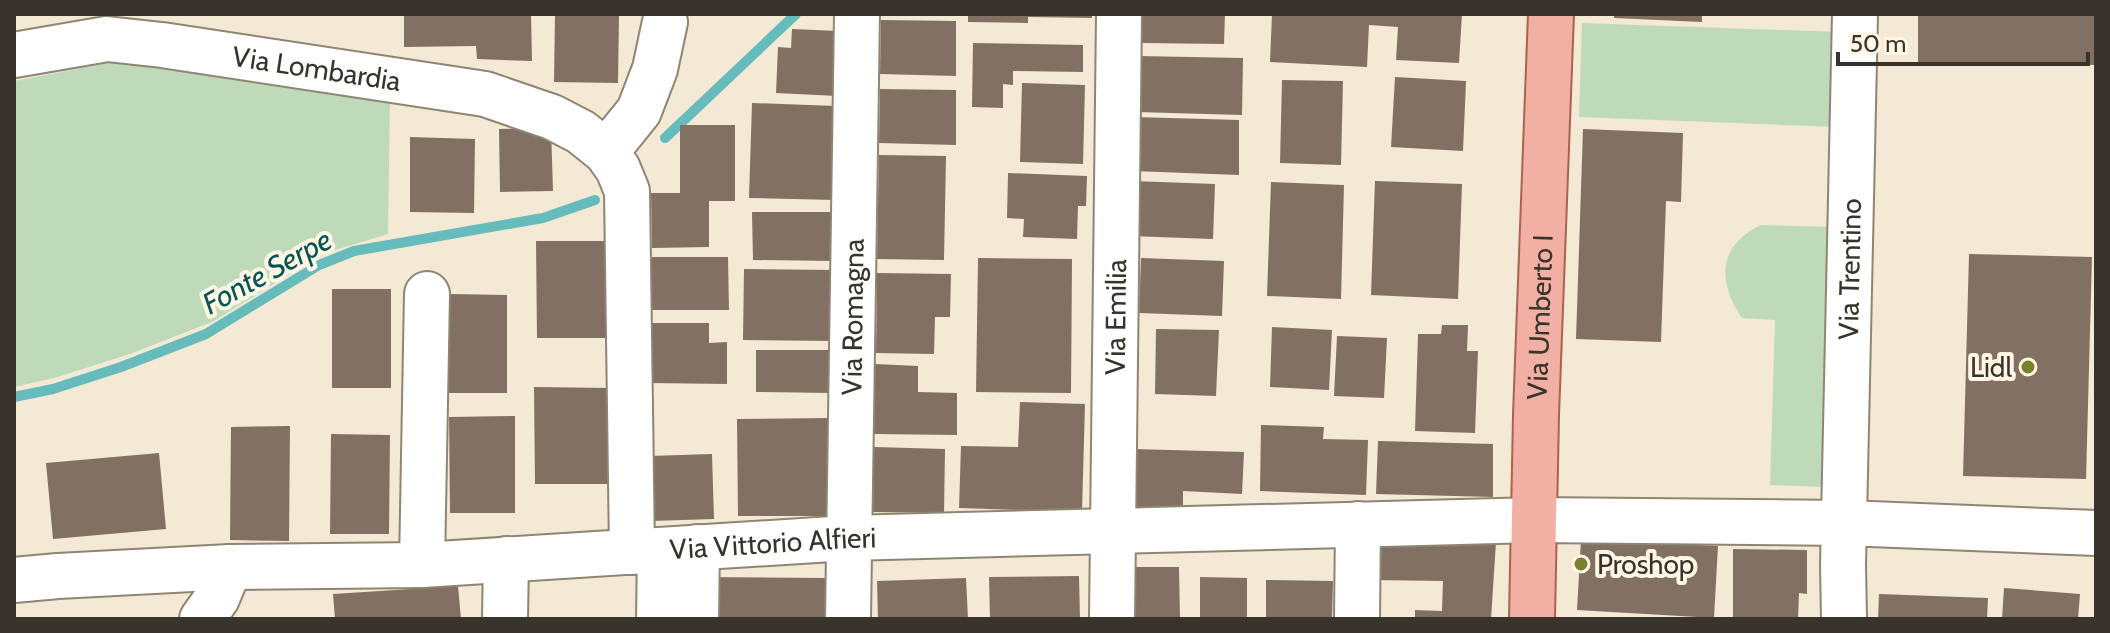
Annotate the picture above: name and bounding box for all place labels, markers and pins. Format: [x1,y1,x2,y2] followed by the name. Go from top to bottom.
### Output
[1970,350,2012,384] place label: Lidl
[2019,358,2037,376] marker: Lidl
[1597,547,1694,581] place label: Proshop
[1572,555,1590,573] marker: Proshop

